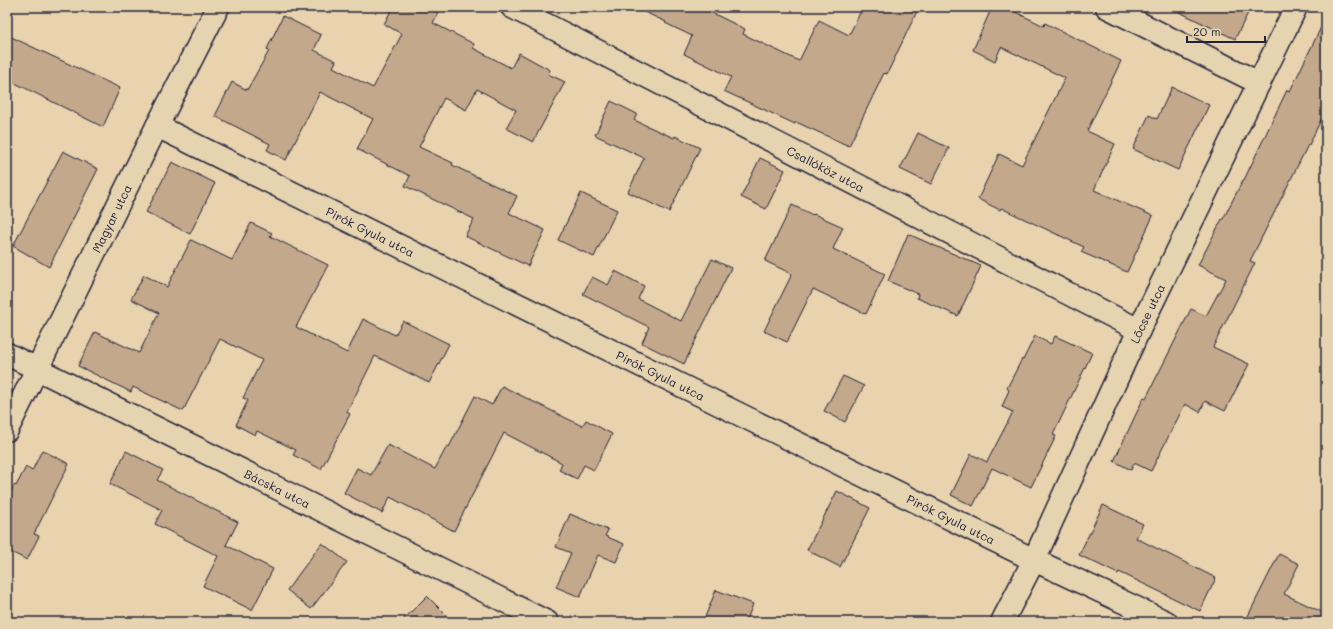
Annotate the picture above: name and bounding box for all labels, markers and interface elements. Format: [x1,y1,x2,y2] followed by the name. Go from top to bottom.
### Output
[1187,18,1265,44] scale bar
[1193,23,1221,39] text: 20 m
[784,142,867,195] street label: Csallóköz utca
[88,182,135,255] street label: Magyar utca
[323,203,417,260] street label: Pirók Gyula utca
[1126,281,1168,346] street label: Lőcse utca
[614,347,708,404] street label: Pirók Gyula utca
[242,465,313,511] street label: Bácska utca
[904,490,998,548] street label: Pirók Gyula utca

